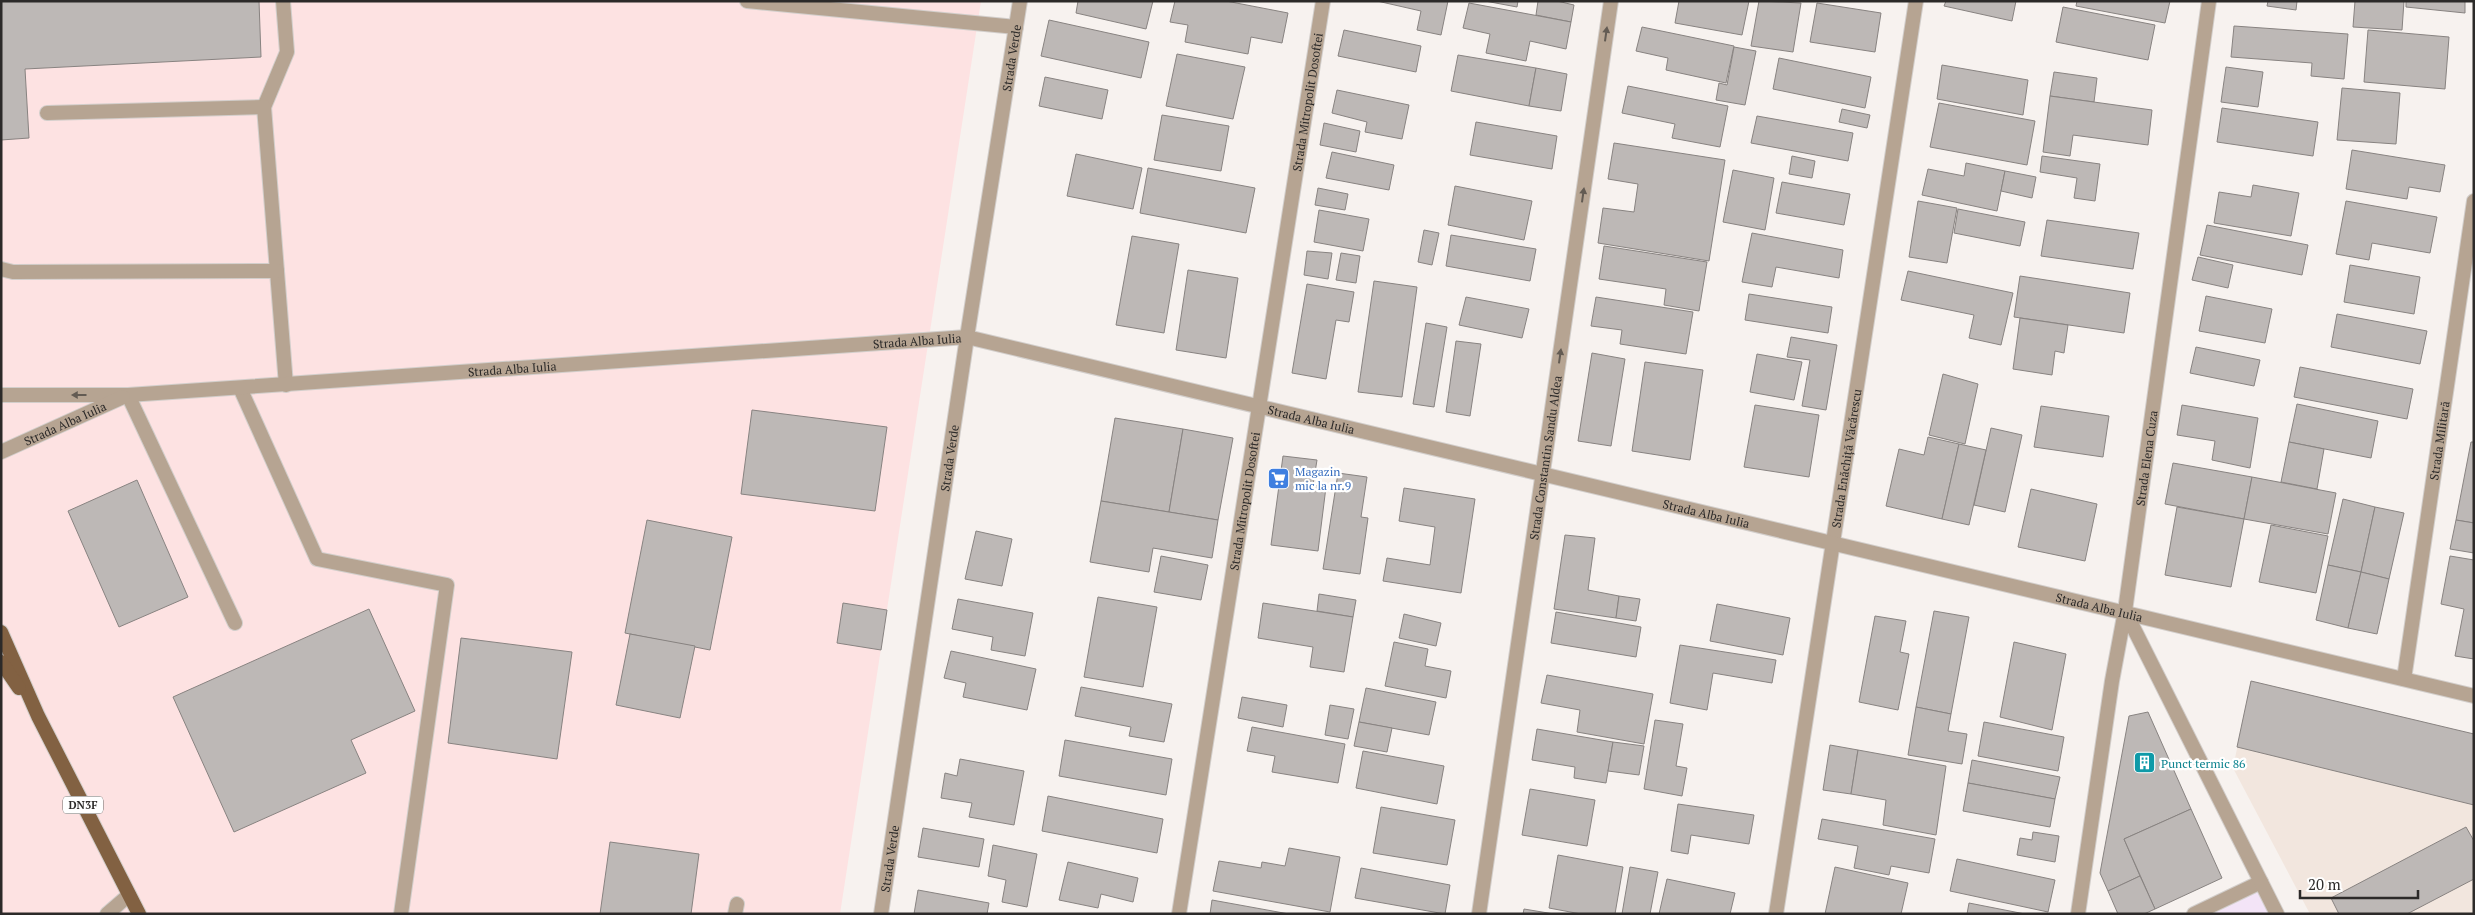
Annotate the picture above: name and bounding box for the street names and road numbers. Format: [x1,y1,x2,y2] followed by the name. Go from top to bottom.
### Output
[998,23,1024,92] street label: Strada Verde
[1289,31,1325,172] street label: Strada Mitropolit Dosoftei
[872,330,962,351] street label: Strada Alba Iulia
[467,358,557,379] street label: Strada Alba Iulia
[1526,375,1564,541] street label: Strada Constantin Sandu Aldea
[1828,388,1864,529] street label: Strada Enăchiță Văcărescu
[21,398,108,448] street label: Strada Alba Iulia
[2426,400,2452,481] street label: Strada Militară
[1266,401,1356,437] street label: Strada Alba Iulia
[2132,409,2160,507] street label: Strada Elena Cuza
[937,424,961,492] street label: Strada Verde
[1226,430,1263,571] street label: Strada Mitropolit Dosoftei
[1661,496,1751,531] street label: Strada Alba Iulia
[2054,589,2144,624] street label: Strada Alba Iulia
[63,796,103,814] road number: DN3F
[877,824,902,893] street label: Strada Verde

